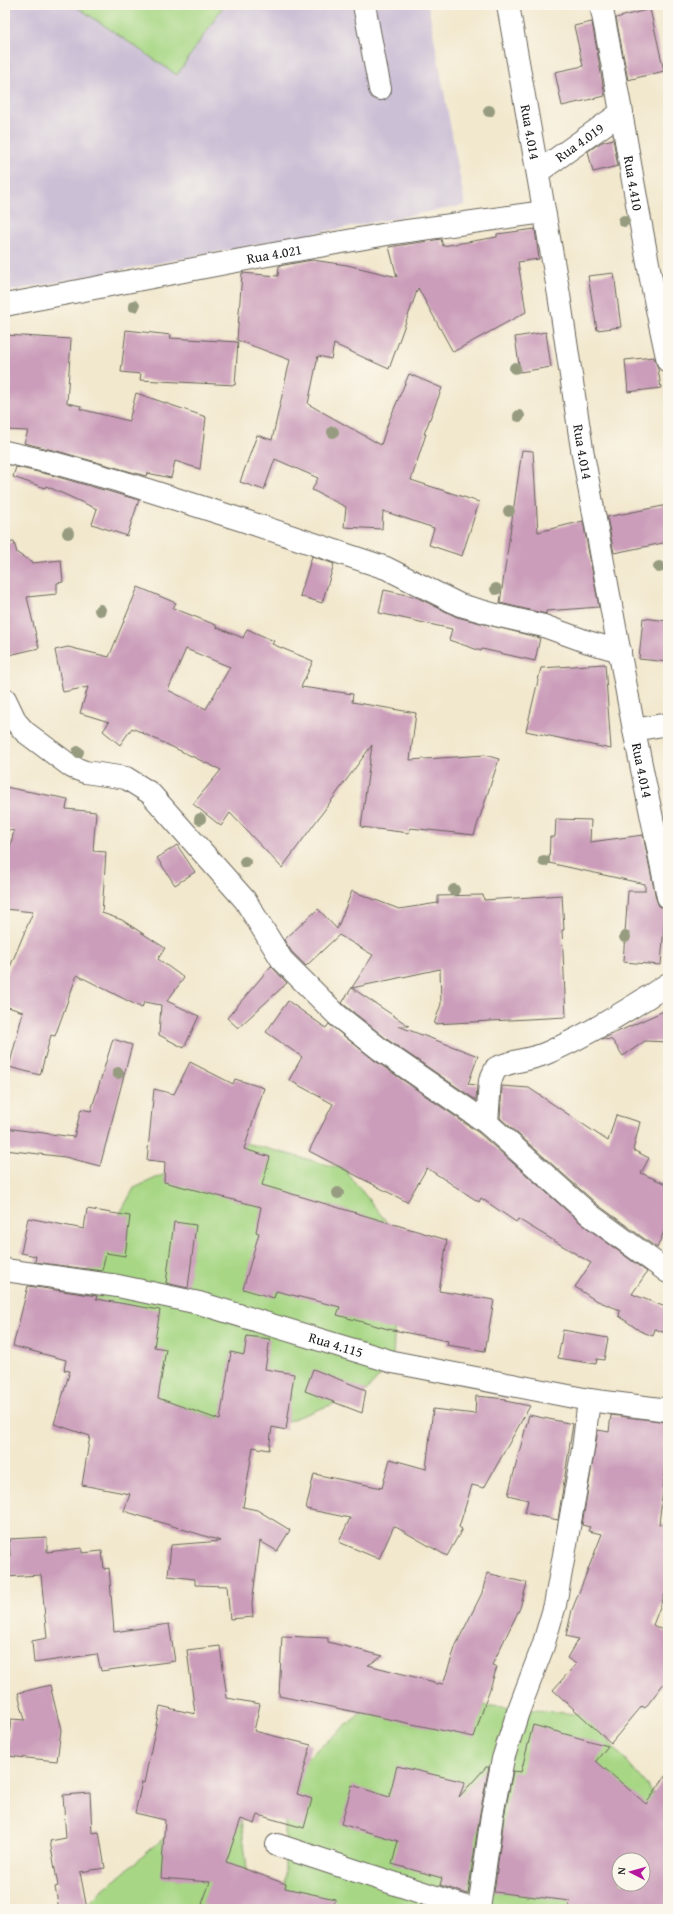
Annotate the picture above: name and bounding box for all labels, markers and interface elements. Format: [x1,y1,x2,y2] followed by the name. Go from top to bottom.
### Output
[516,103,545,161] street label: Rua 4.014
[551,118,608,167] street label: Rua 4.019
[619,154,648,213] street label: Rua 4.410
[245,239,303,269] street label: Rua 4.021
[568,423,597,481] street label: Rua 4.014
[627,741,658,800] street label: Rua 4.014
[306,1327,366,1362] street label: Rua 4.115
[611,1852,651,1892] north arrow
[613,1866,629,1875] text: N

